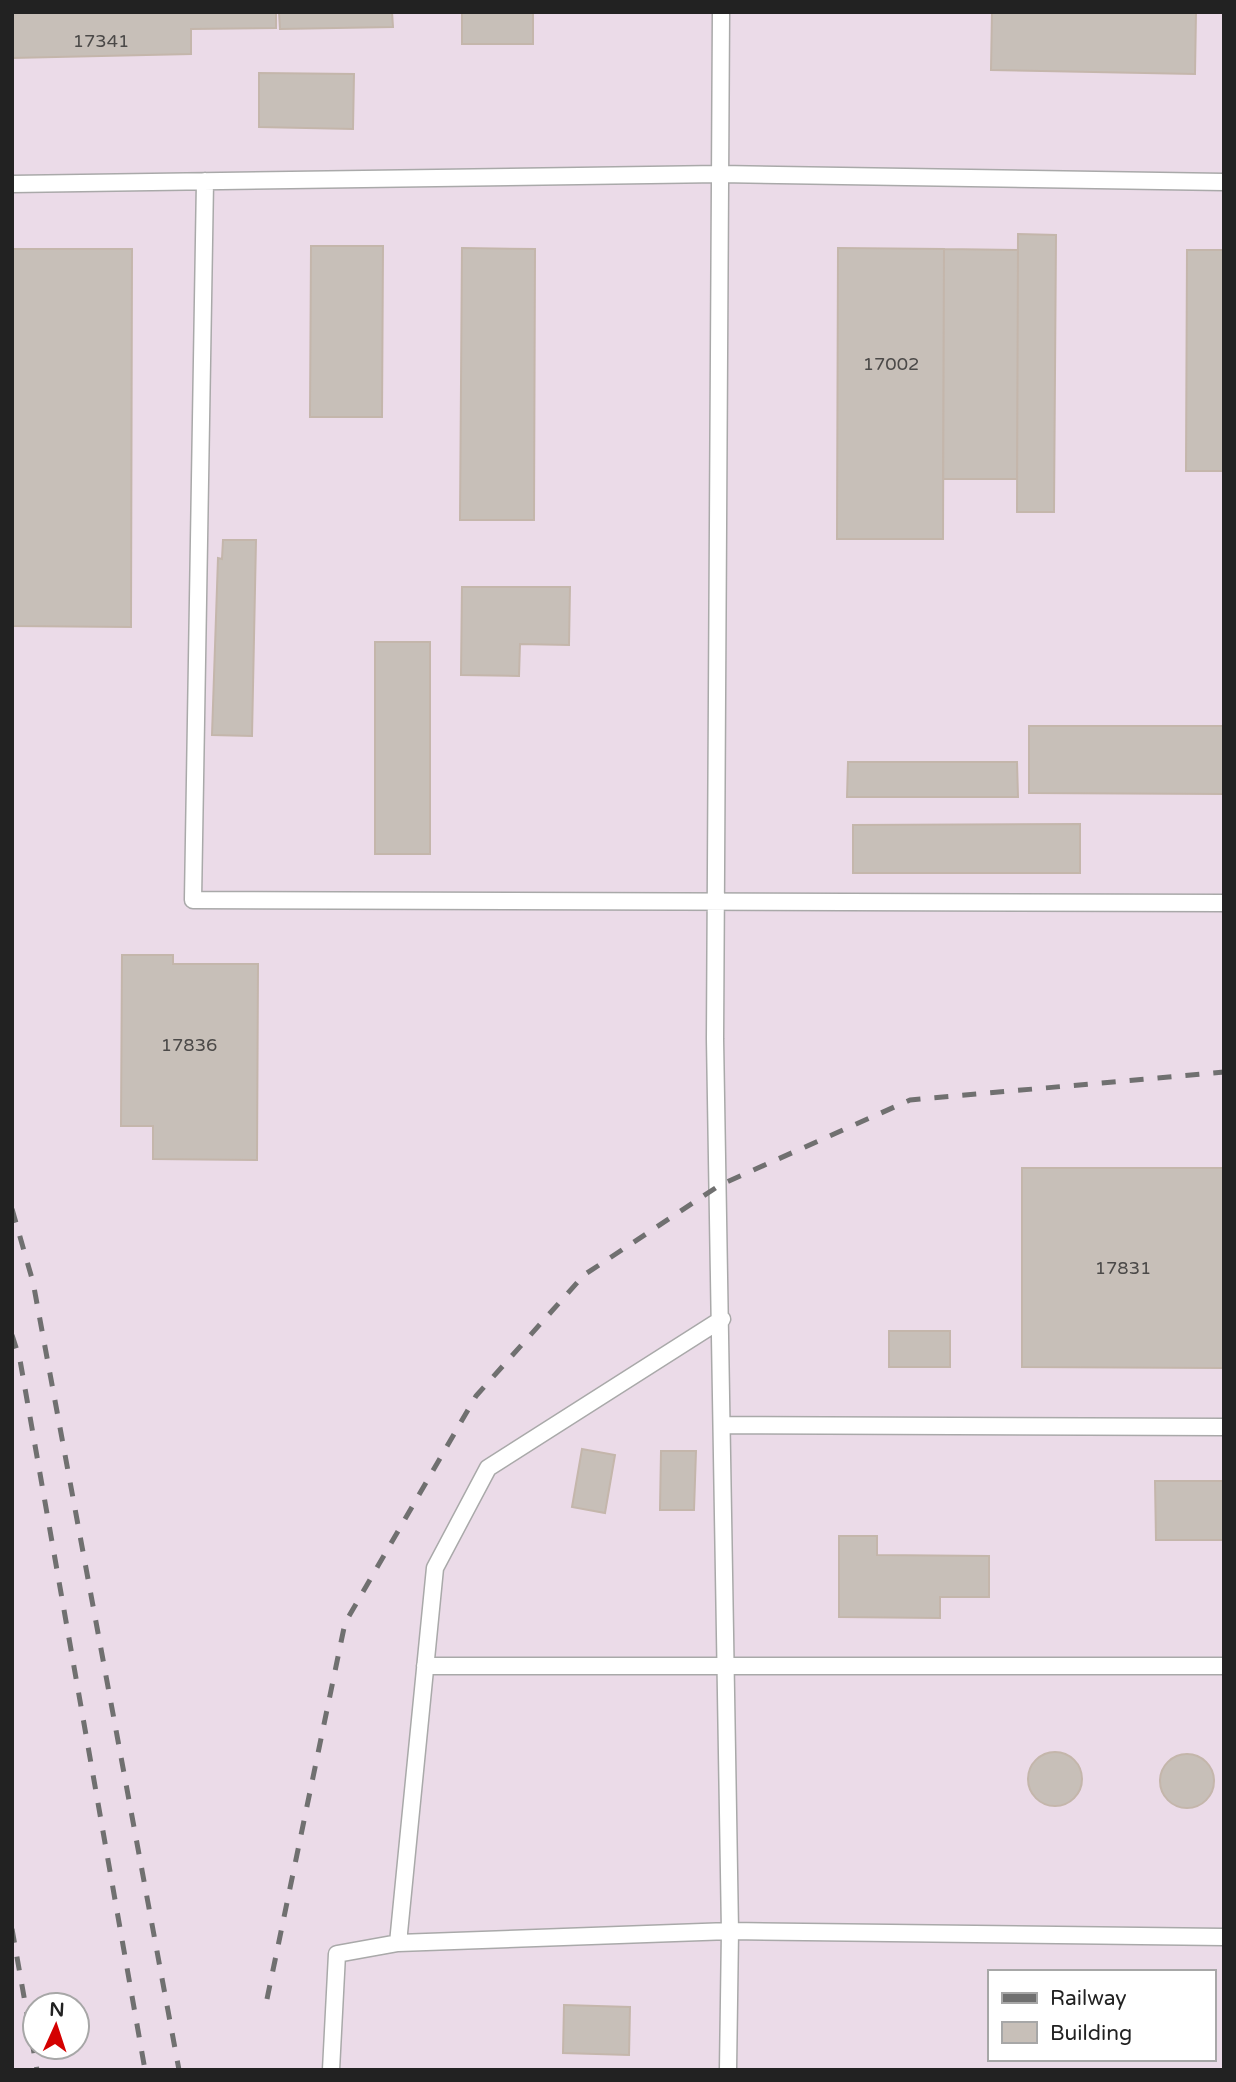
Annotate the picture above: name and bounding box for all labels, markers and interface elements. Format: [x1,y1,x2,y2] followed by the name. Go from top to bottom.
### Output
[73,30,129,52] house number: 17341
[863,353,919,375] house number: 17002
[161,1034,217,1056] house number: 17836
[1095,1257,1151,1279] house number: 17831
[988,1970,1215,2061] legend
[1050,1986,1127,2011] text: Railway
[21,1991,91,2061] north arrow
[49,1999,65,2021] text: N
[1050,2021,1132,2046] text: Building

